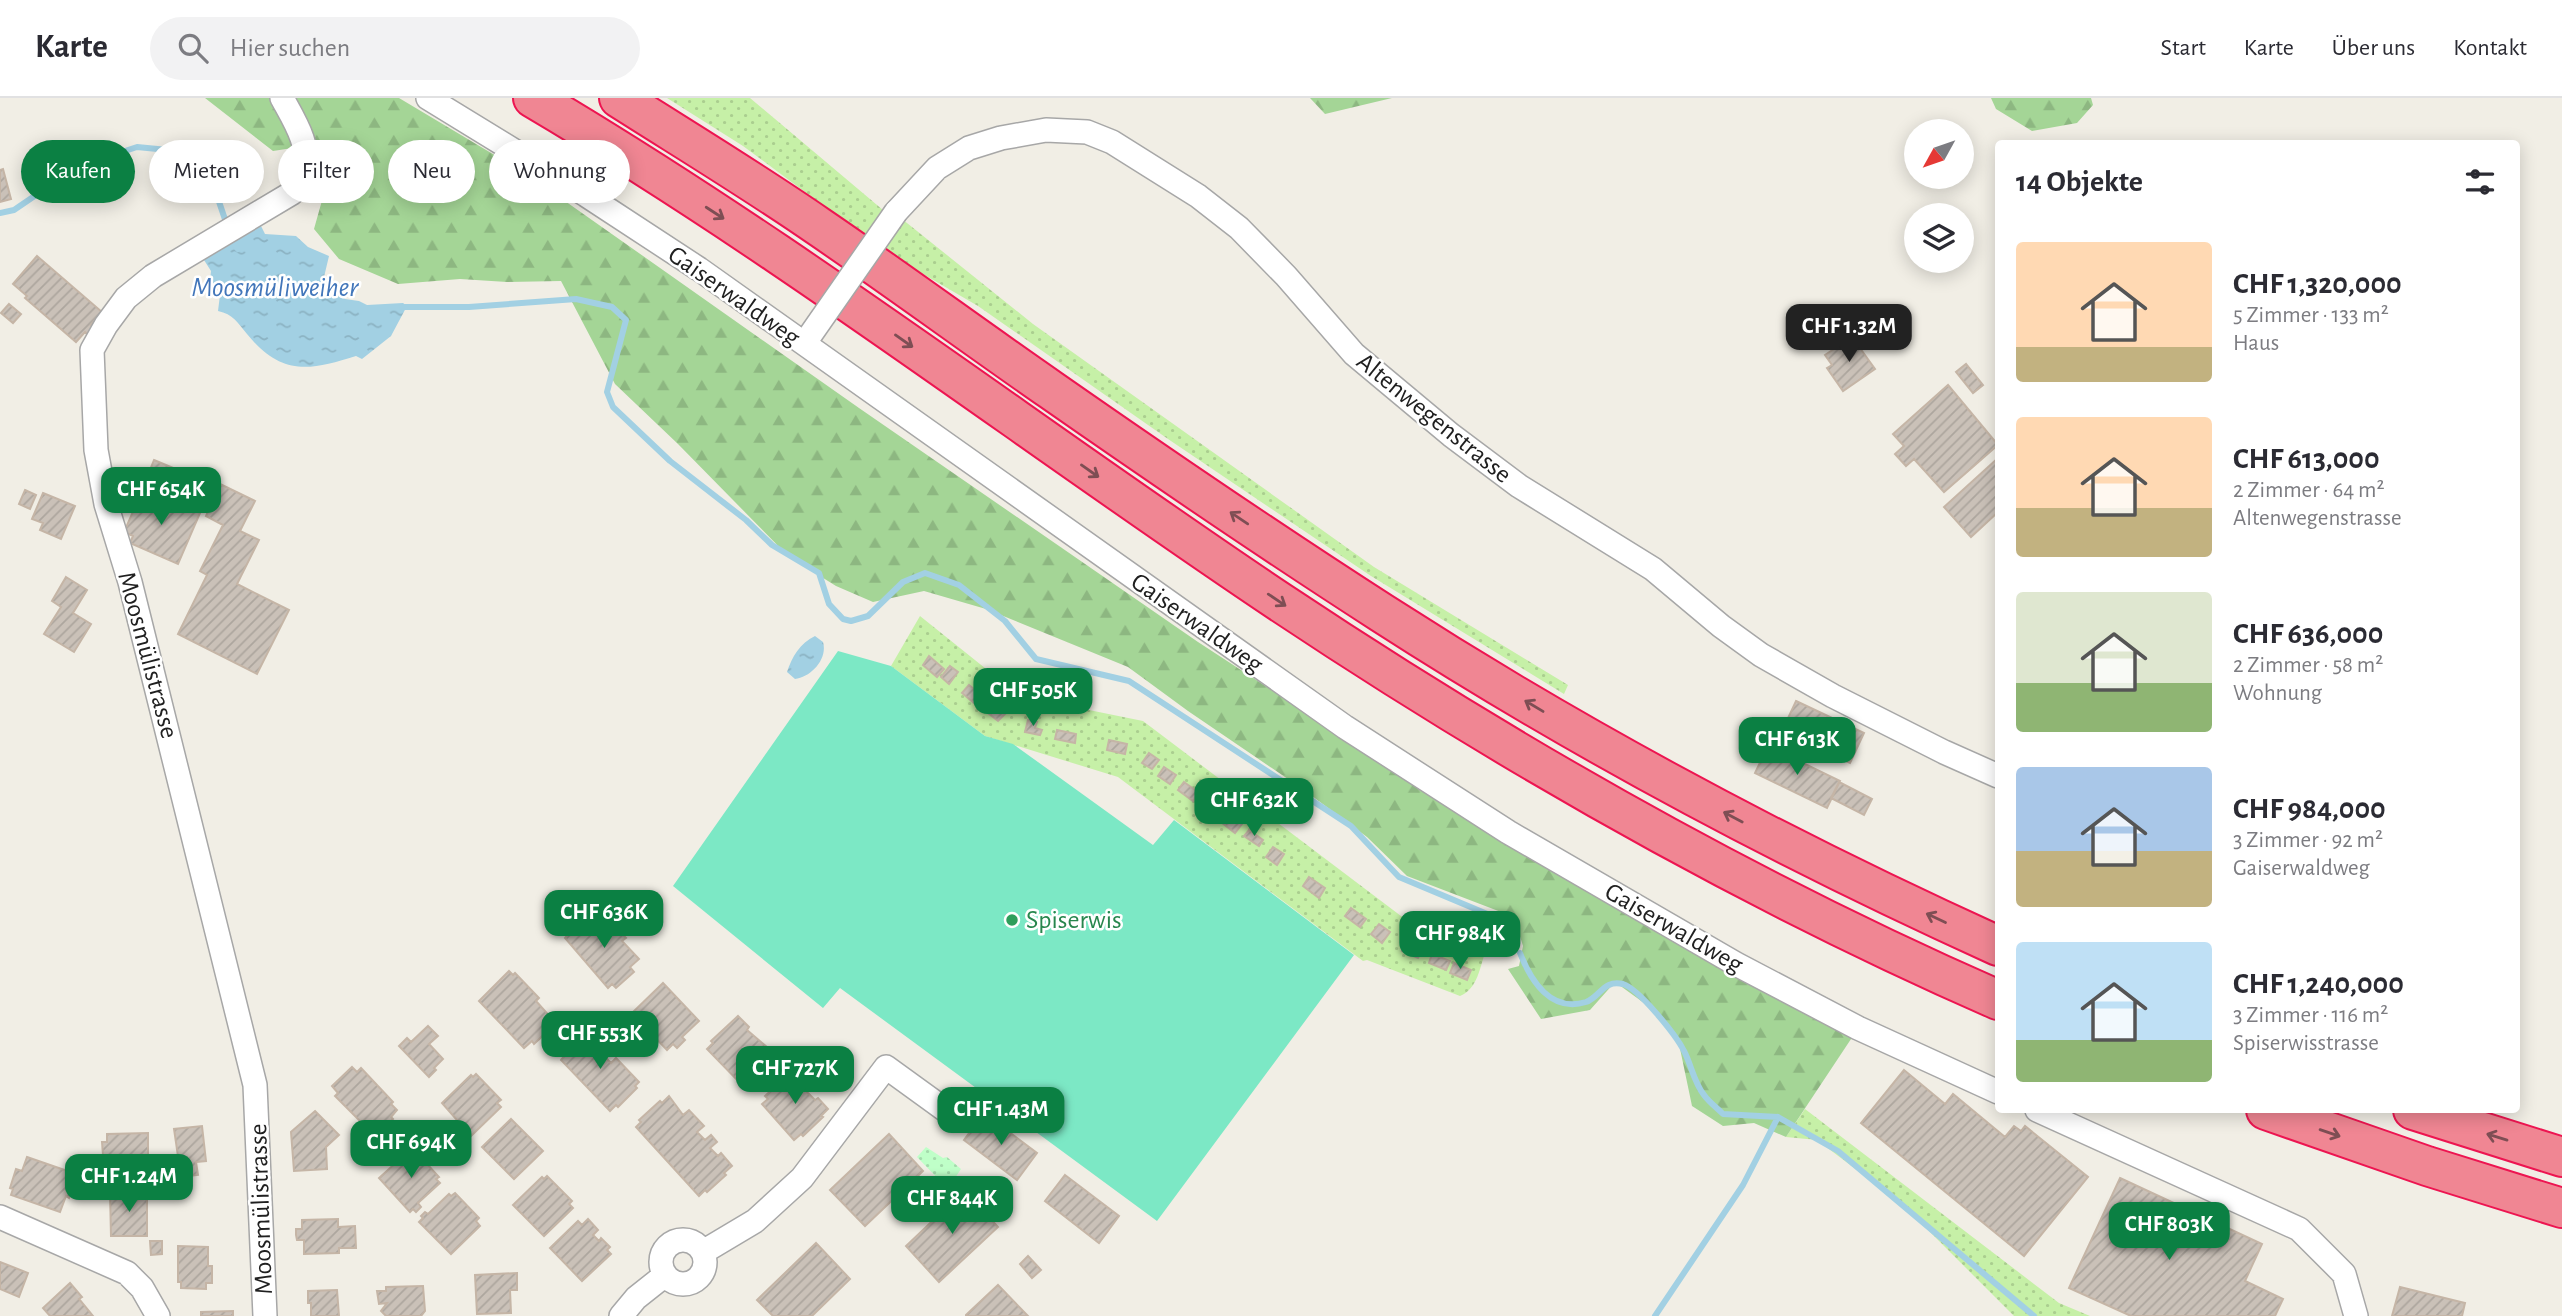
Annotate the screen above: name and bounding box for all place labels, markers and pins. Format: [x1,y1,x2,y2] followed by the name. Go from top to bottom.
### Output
[1769,304,1929,364] pin: CHF 1.32M
[89,468,233,527] pin: CHF 654K
[961,668,1105,728] pin: CHF 505K
[1725,718,1869,777] pin: CHF 613K
[1182,778,1326,838] pin: CHF 632K
[532,890,676,950] pin: CHF 636K
[1026,907,1122,933] place label: Spiserwis
[1004,912,1020,928] marker: Spiserwis
[1388,912,1532,971] pin: CHF 984K
[528,1012,672,1071] pin: CHF 553K
[723,1046,867,1106] pin: CHF 727K
[921,1088,1081,1147] pin: CHF 1.43M
[339,1121,483,1180] pin: CHF 694K
[49,1154,209,1214] pin: CHF 1.24M
[880,1176,1024,1236] pin: CHF 844K
[2097,1202,2241,1262] pin: CHF 803K

